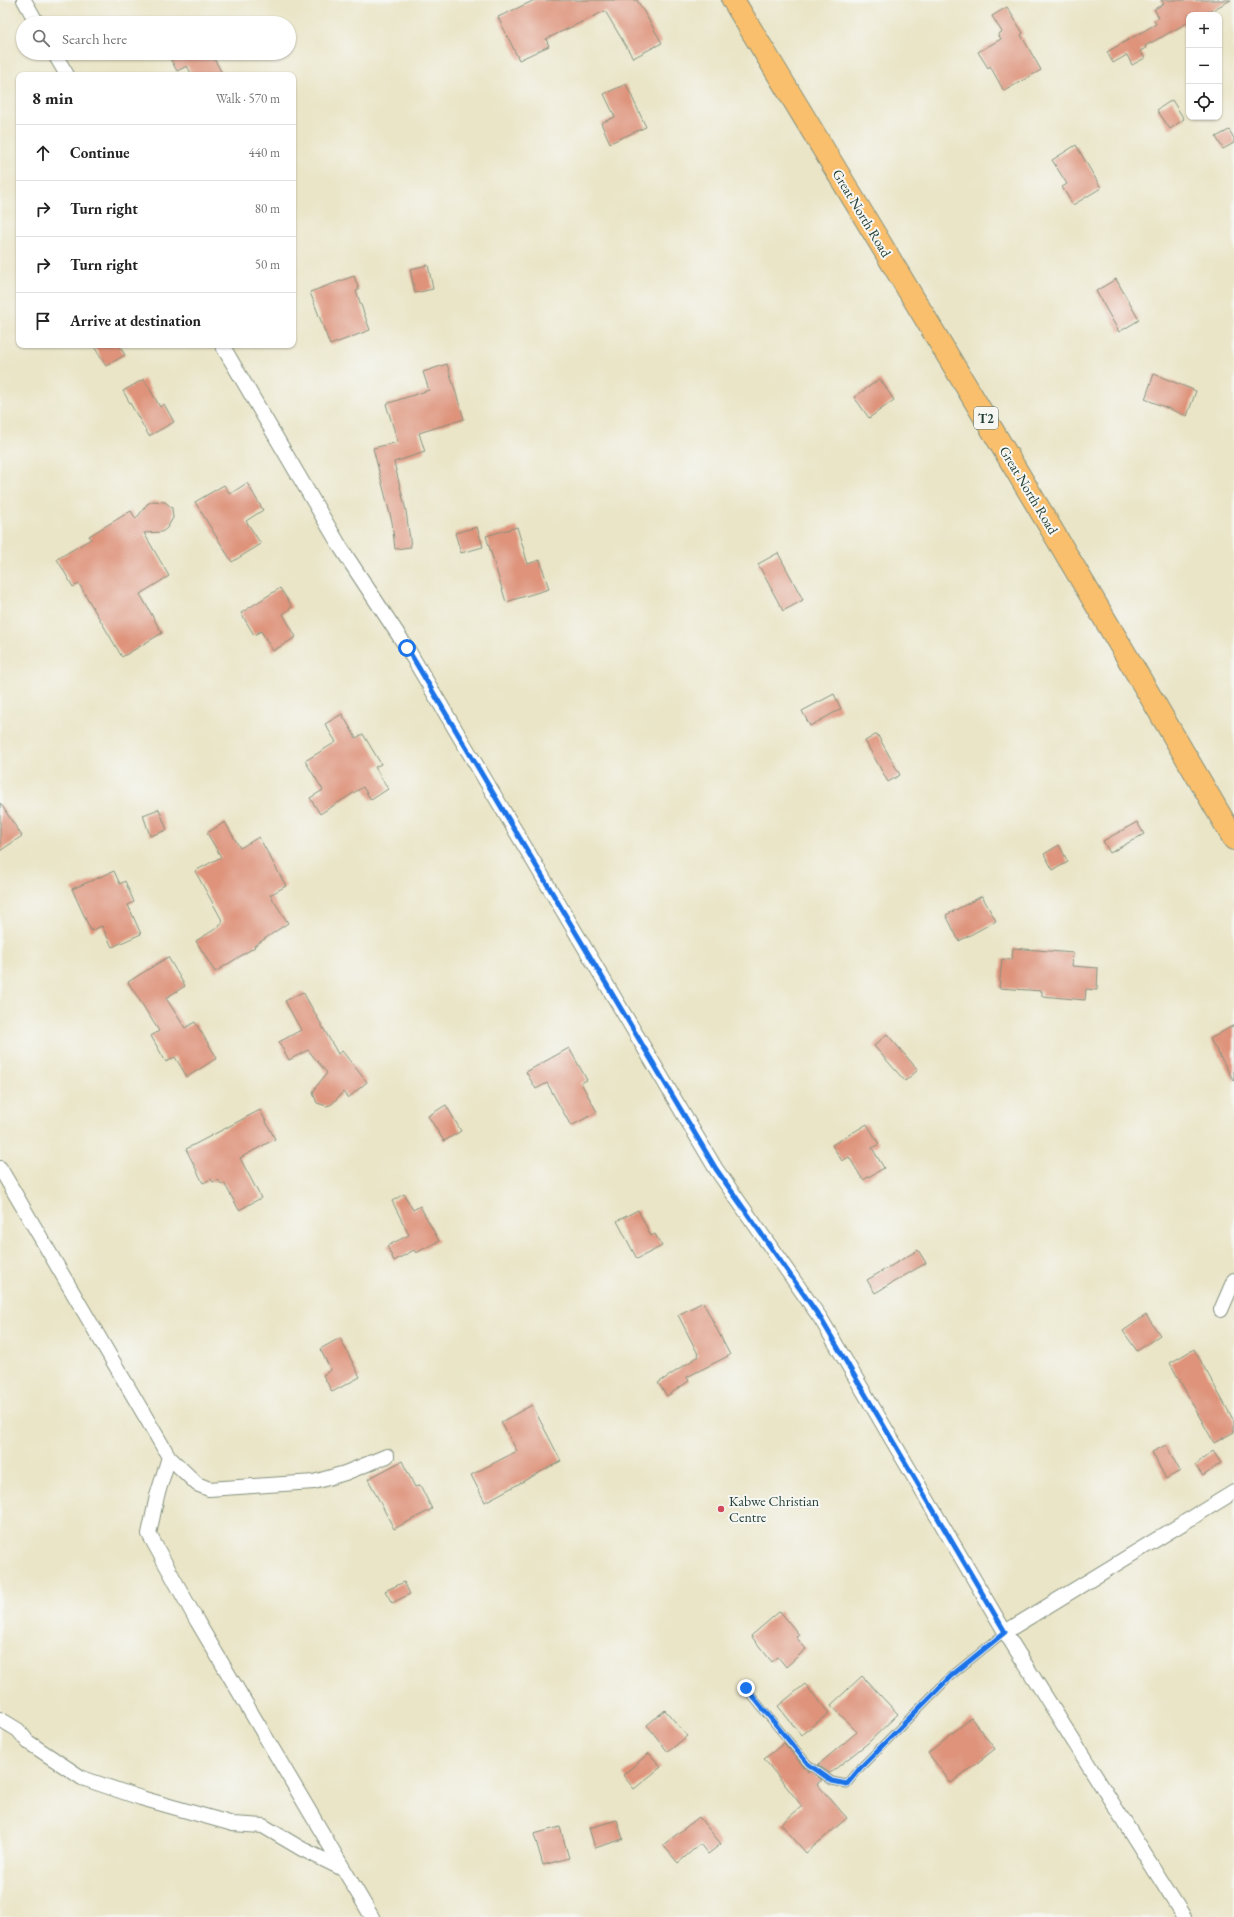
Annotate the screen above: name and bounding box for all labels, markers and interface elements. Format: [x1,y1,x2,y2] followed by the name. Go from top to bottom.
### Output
[1186,12,1222,120] map controls
[1186,12,1222,48] button: +
[16,16,296,60] search box
[30,27,52,49] icon: search
[62,29,127,48] text: Search here
[1186,48,1222,84] button: −
[1186,84,1222,120] button: locate
[32,87,73,109] text: 8 min
[216,90,280,107] text: Walk · 570 m
[32,142,54,164] icon: ahead
[70,143,130,162] text: Continue
[249,144,280,161] text: 440 m
[829,166,896,261] street label: Great North Road
[32,198,54,220] icon: right
[70,199,138,218] text: Turn right
[255,200,280,217] text: 80 m
[32,254,54,276] icon: right
[70,255,138,274] text: Turn right
[255,256,280,273] text: 50 m
[32,310,54,332] icon: arrive
[70,311,201,330] text: Arrive at destination
[974,407,998,429] road number: T2
[996,443,1063,538] street label: Great North Road
[398,639,416,657] route start
[729,1492,820,1526] place label: Kabwe Christian Centre
[716,1504,726,1514] marker: Kabwe Christian Centre
[737,1679,755,1697] route end

